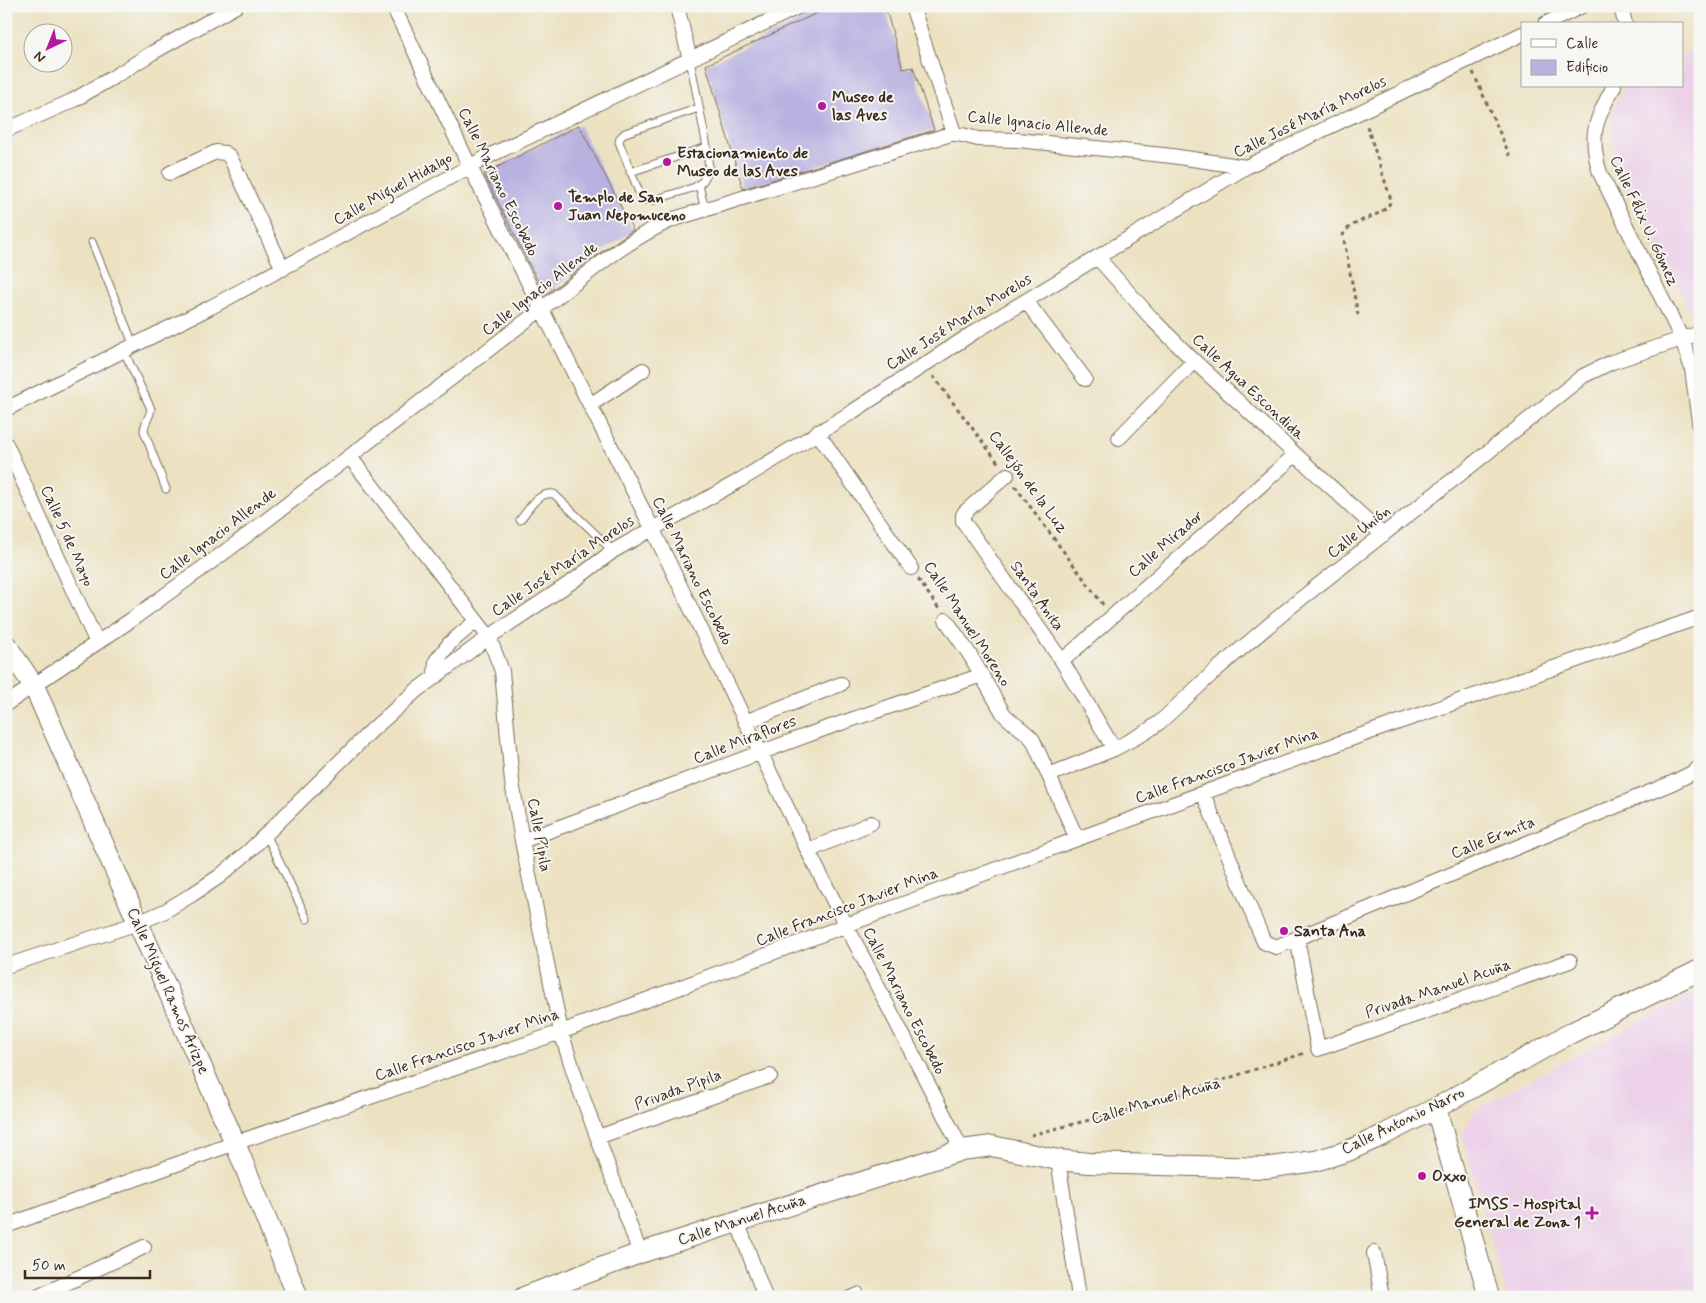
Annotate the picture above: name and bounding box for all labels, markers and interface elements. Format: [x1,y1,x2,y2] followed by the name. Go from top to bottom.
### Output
[22,22,72,72] north arrow
[1521,22,1684,88] legend
[1566,34,1598,54] text: Calle
[30,47,49,67] text: N
[1566,58,1608,78] text: Edificio
[1230,71,1390,163] street label: Calle José María Morelos
[832,87,894,126] place label: Museo de las Aves
[816,100,828,112] marker: Museo de las Aves
[453,104,543,260] street label: Calle Mariano Escobedo
[966,106,1110,142] street label: Calle Ignacio Allende
[677,143,808,182] place label: Estacionamiento de Museo de las Aves
[330,148,457,231] street label: Calle Miguel Hidalgo
[1605,152,1684,290] street label: Calle Félix U. Gómez
[661,156,673,168] marker: Estacionamiento de Museo de las Aves
[568,187,686,226] place label: Templo de San Juan Nepomuceno
[552,200,564,212] marker: Templo de San Juan Nepomuceno
[478,237,603,341] street label: Calle Ignacio Allende
[882,269,1036,375] street label: Calle José María Morelos
[1187,329,1309,445] street label: Calle Agua Escondida
[984,426,1073,538] street label: Callejón de la Luz
[35,482,99,590] street label: Calle 5 de Mayo
[155,483,281,585] street label: Calle Ignacio Allende
[647,493,737,649] street label: Calle Mariano Escobedo
[1323,501,1395,563] street label: Calle Unión
[1124,505,1208,583] street label: Calle Mirador
[488,510,638,622] street label: Calle José María Morelos
[919,557,1015,691] street label: Calle Manuel Moreno
[1005,557,1069,635] street label: Santa Anita
[690,711,800,769] street label: Calle Miraflores
[1132,723,1322,809] street label: Calle Francisco Javier Mina
[522,797,556,874] street label: Calle Pípila
[1448,812,1538,864] street label: Calle Ermita
[753,863,941,951] street label: Calle Francisco Javier Mina
[121,904,214,1078] street label: Calle Miguel Ramos Arizpe
[1294,921,1366,942] place label: Santa Ana
[858,924,950,1078] street label: Calle Mariano Escobedo
[1278,925,1290,937] marker: Santa Ana
[1362,954,1514,1024] street label: Privada Manuel Acuña
[372,1004,562,1086] street label: Calle Francisco Javier Mina
[632,1065,724,1115] street label: Privada Pípila
[1089,1072,1223,1130] street label: Calle Manuel Acuña
[1338,1082,1468,1160] street label: Calle Antonio Narro
[1432,1166,1467,1187] place label: Oxxo
[1416,1170,1428,1182] marker: Oxxo
[675,1189,809,1251] street label: Calle Manuel Acuña
[1454,1194,1581,1233] place label: IMSS - Hospital General de Zona 1
[1585,1206,1599,1220] marker: IMSS - Hospital General de Zona 1
[25,1248,150,1280] scale bar
[32,1256,66,1276] text: 50 m

